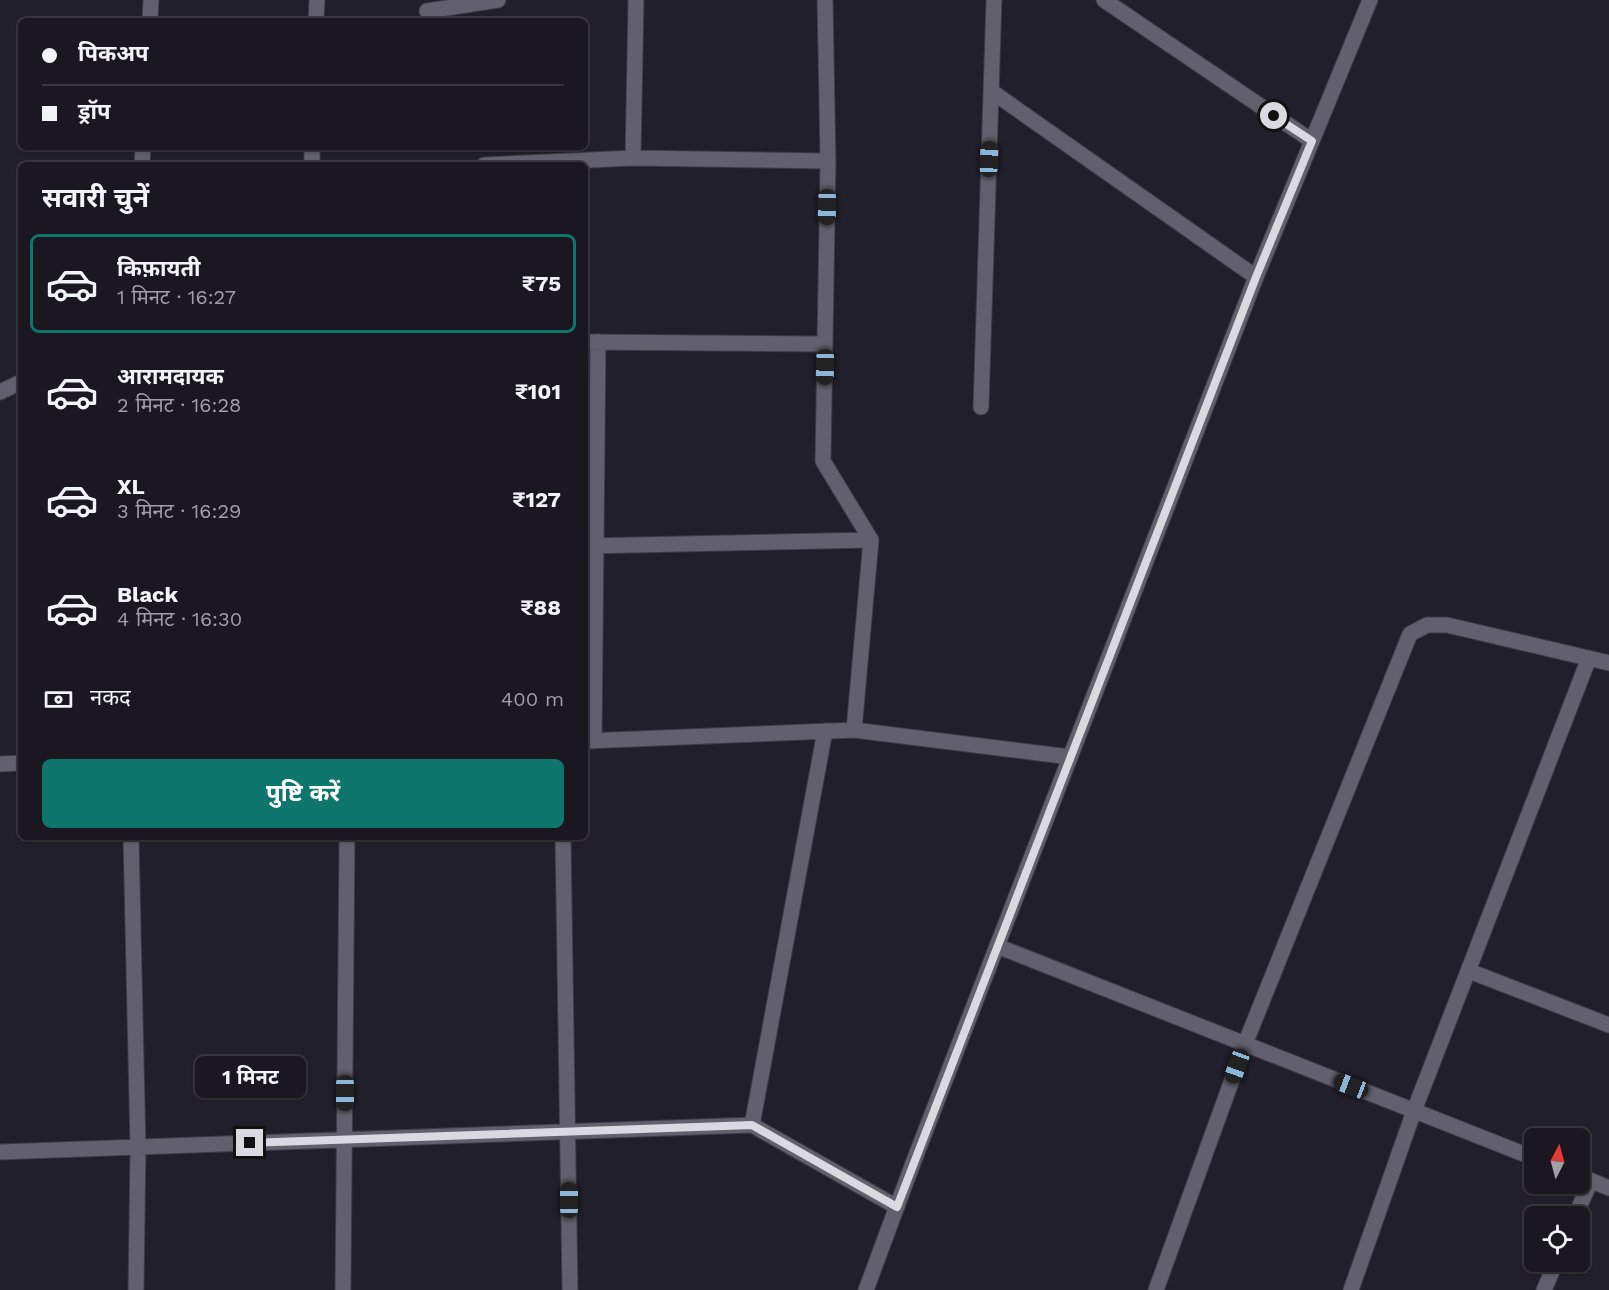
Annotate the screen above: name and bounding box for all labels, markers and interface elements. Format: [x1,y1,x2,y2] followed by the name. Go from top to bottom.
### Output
[78,41,149,66] text: पिकअप
[78,99,111,124] text: ड्रॉप
[1260,102,1287,129] route start
[979,141,999,177] car
[42,182,149,214] text: सवारी चुनें
[818,189,836,225] car
[117,256,201,281] text: किफ़ायती
[45,257,99,311] icon: car
[522,271,561,296] text: ₹75
[117,285,236,309] text: 1 मिनट · 16:27
[816,349,834,385] car
[117,364,224,389] text: आरामदायक
[45,365,99,419] icon: car
[515,379,561,404] text: ₹101
[117,393,241,417] text: 2 मिनट · 16:28
[45,473,99,527] icon: car
[117,474,145,499] text: XL
[512,487,561,512] text: ₹127
[117,499,241,523] text: 3 मिनट · 16:29
[45,581,99,635] icon: car
[117,582,178,607] text: Black
[520,595,561,620] text: ₹88
[117,607,242,631] text: 4 मिनट · 16:30
[42,683,75,716] icon: cash
[90,685,131,710] text: नकद
[501,687,564,711] text: 400 m
[42,759,564,828] button: पुष्टि करें
[1222,1046,1252,1086] car
[194,1056,306,1098] callout: 1 मिनट
[222,1065,279,1089] text: 1 मिनट
[1331,1071,1371,1101] car
[336,1075,354,1111] car
[1524,1128,1590,1194] north arrow
[1524,1128,1590,1272] map controls
[236,1129,263,1156] route end
[560,1182,578,1218] car
[1524,1206,1590,1272] button: locate

